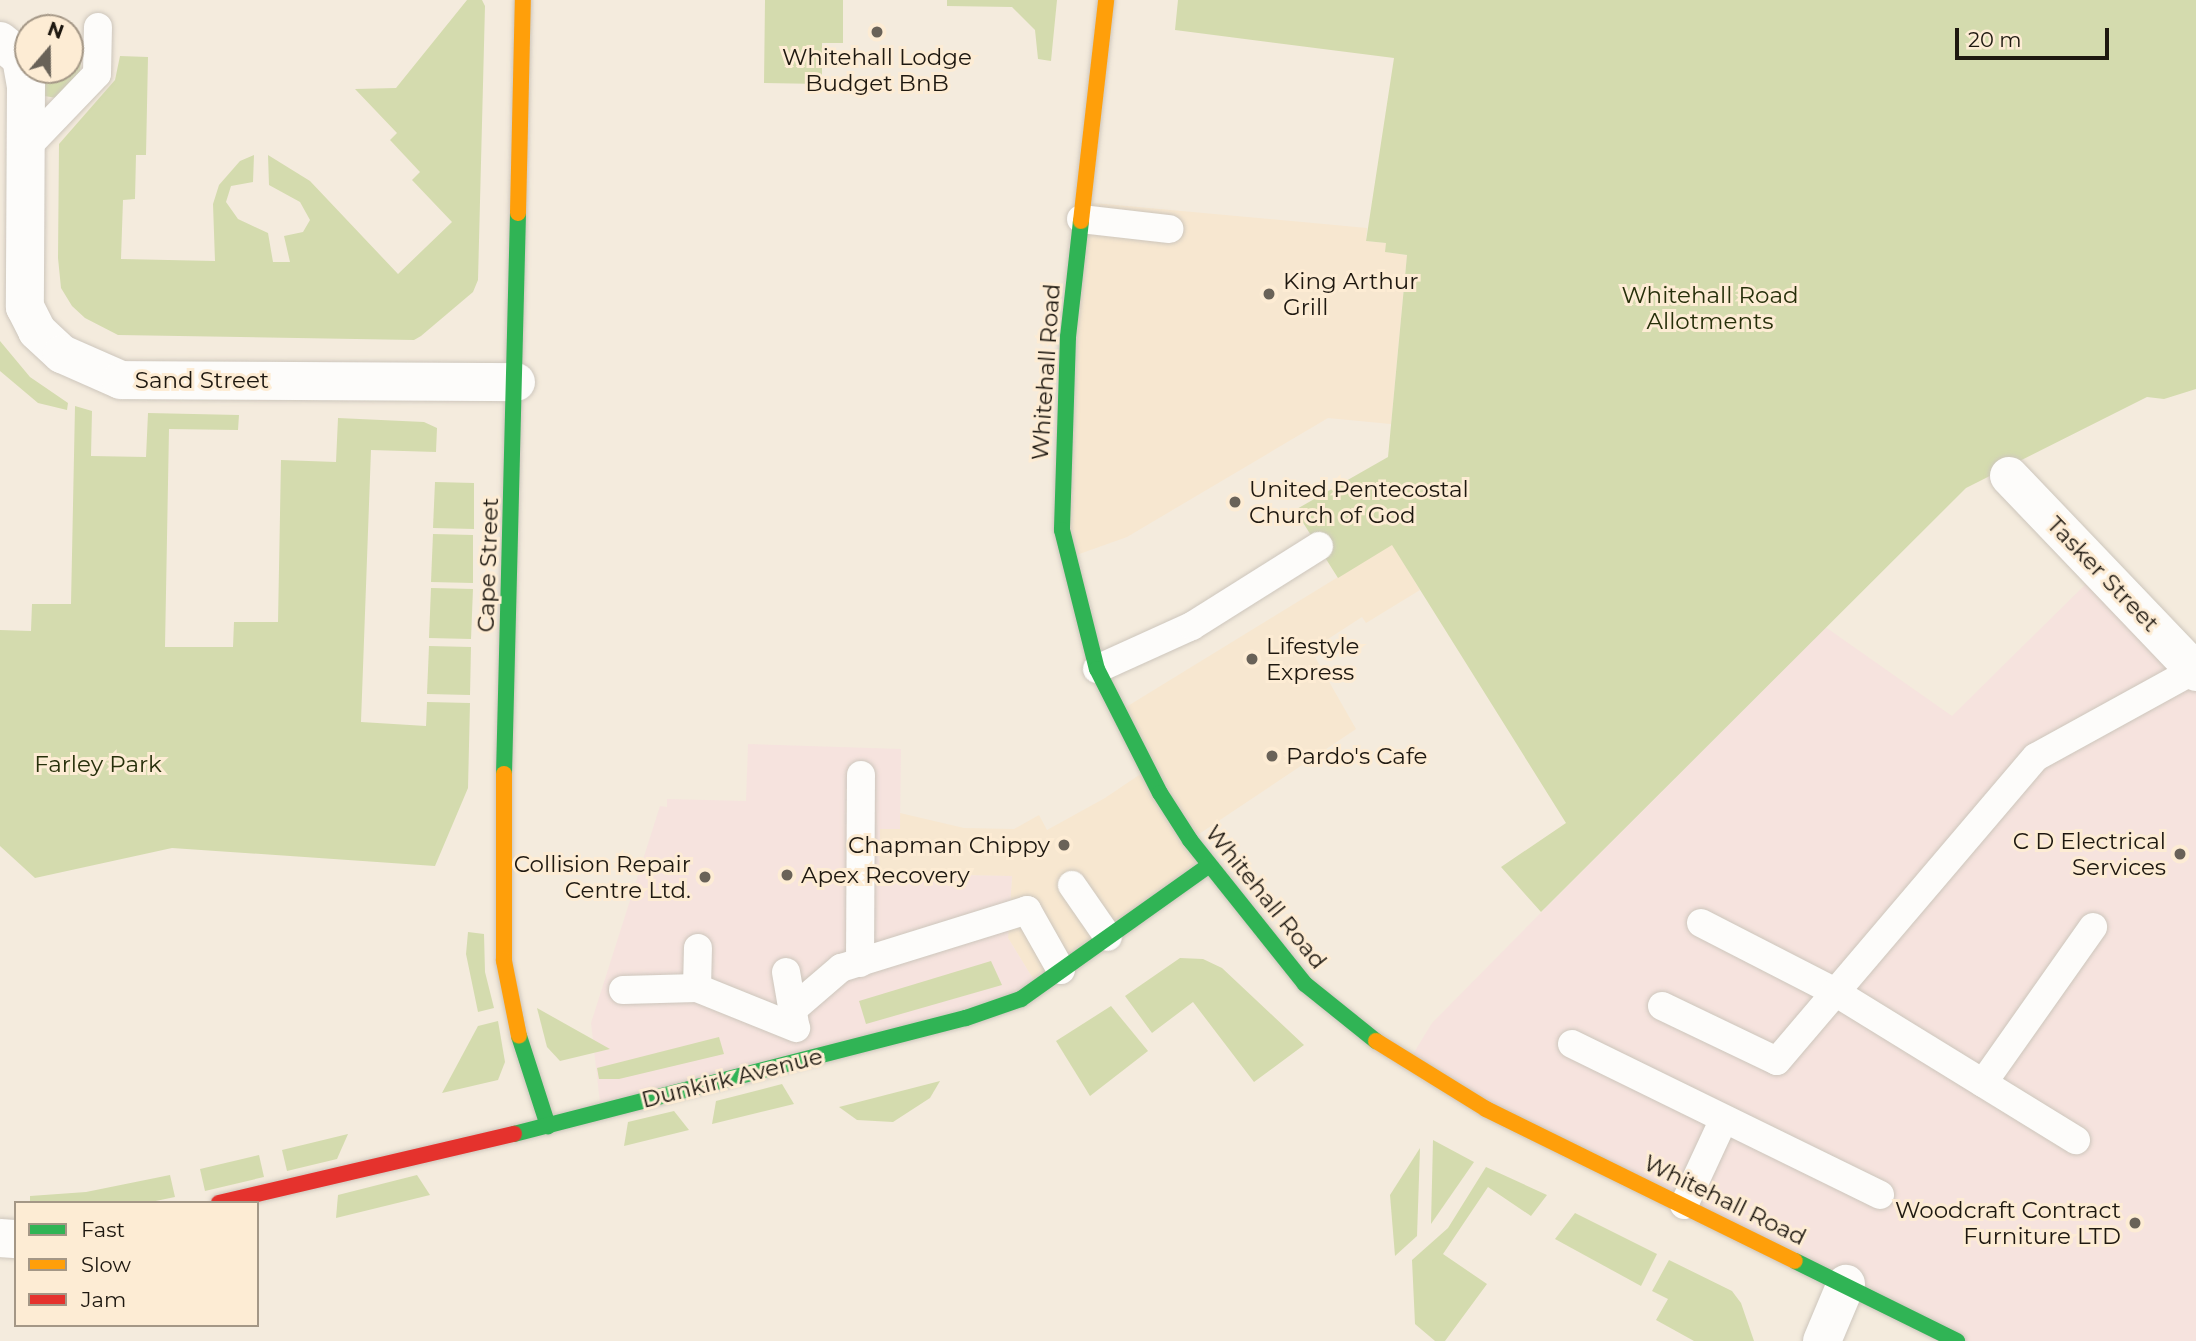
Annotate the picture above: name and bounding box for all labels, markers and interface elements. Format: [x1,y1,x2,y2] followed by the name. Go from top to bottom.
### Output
[14,14,84,84] north arrow
[1958,14,2112,58] scale bar
[45,17,67,44] text: N
[869,24,885,40] marker: Whitehall Lodge Budget BnB
[1968,27,2022,52] text: 20 m
[782,43,972,97] place label: Whitehall Lodge Budget BnB
[1283,267,1418,321] place label: King Arthur Grill
[1621,281,1799,335] park label: Whitehall Road Allotments
[1026,283,1066,461] street label: Whitehall Road
[1261,286,1277,302] marker: King Arthur Grill
[135,366,269,394] street label: Sand Street
[1249,475,1469,529] place label: United Pentecostal Church of God
[1227,494,1243,510] marker: United Pentecostal Church of God
[472,497,504,633] street label: Cape Street
[2041,511,2165,637] street label: Tasker Street
[1266,632,1360,686] place label: Lifestyle Express
[1244,651,1260,667] marker: Lifestyle Express
[1286,742,1427,770] place label: Pardo's Cafe
[1264,748,1280,764] marker: Pardo's Cafe
[34,750,162,778] park label: Farley Park
[1200,819,1332,975] street label: Whitehall Road
[2013,827,2166,881] place label: C D Electrical Services
[848,831,1050,859] place label: Chapman Chippy
[1056,837,1072,853] marker: Chapman Chippy
[2172,846,2188,862] marker: C D Electrical Services
[514,850,691,904] place label: Collision Repair Centre Ltd.
[801,861,970,889] place label: Apex Recovery
[779,867,795,883] marker: Apex Recovery
[697,869,713,885] marker: Collision Repair Centre Ltd.
[639,1042,825,1114] street label: Dunkirk Avenue
[1639,1149,1811,1251] street label: Whitehall Road
[1895,1196,2121,1250] place label: Woodcraft Contract Furniture LTD
[14,1201,259,1327] legend
[2127,1215,2143,1231] marker: Woodcraft Contract Furniture LTD
[81,1217,125,1242] text: Fast
[81,1252,131,1277] text: Slow
[81,1287,126,1312] text: Jam

